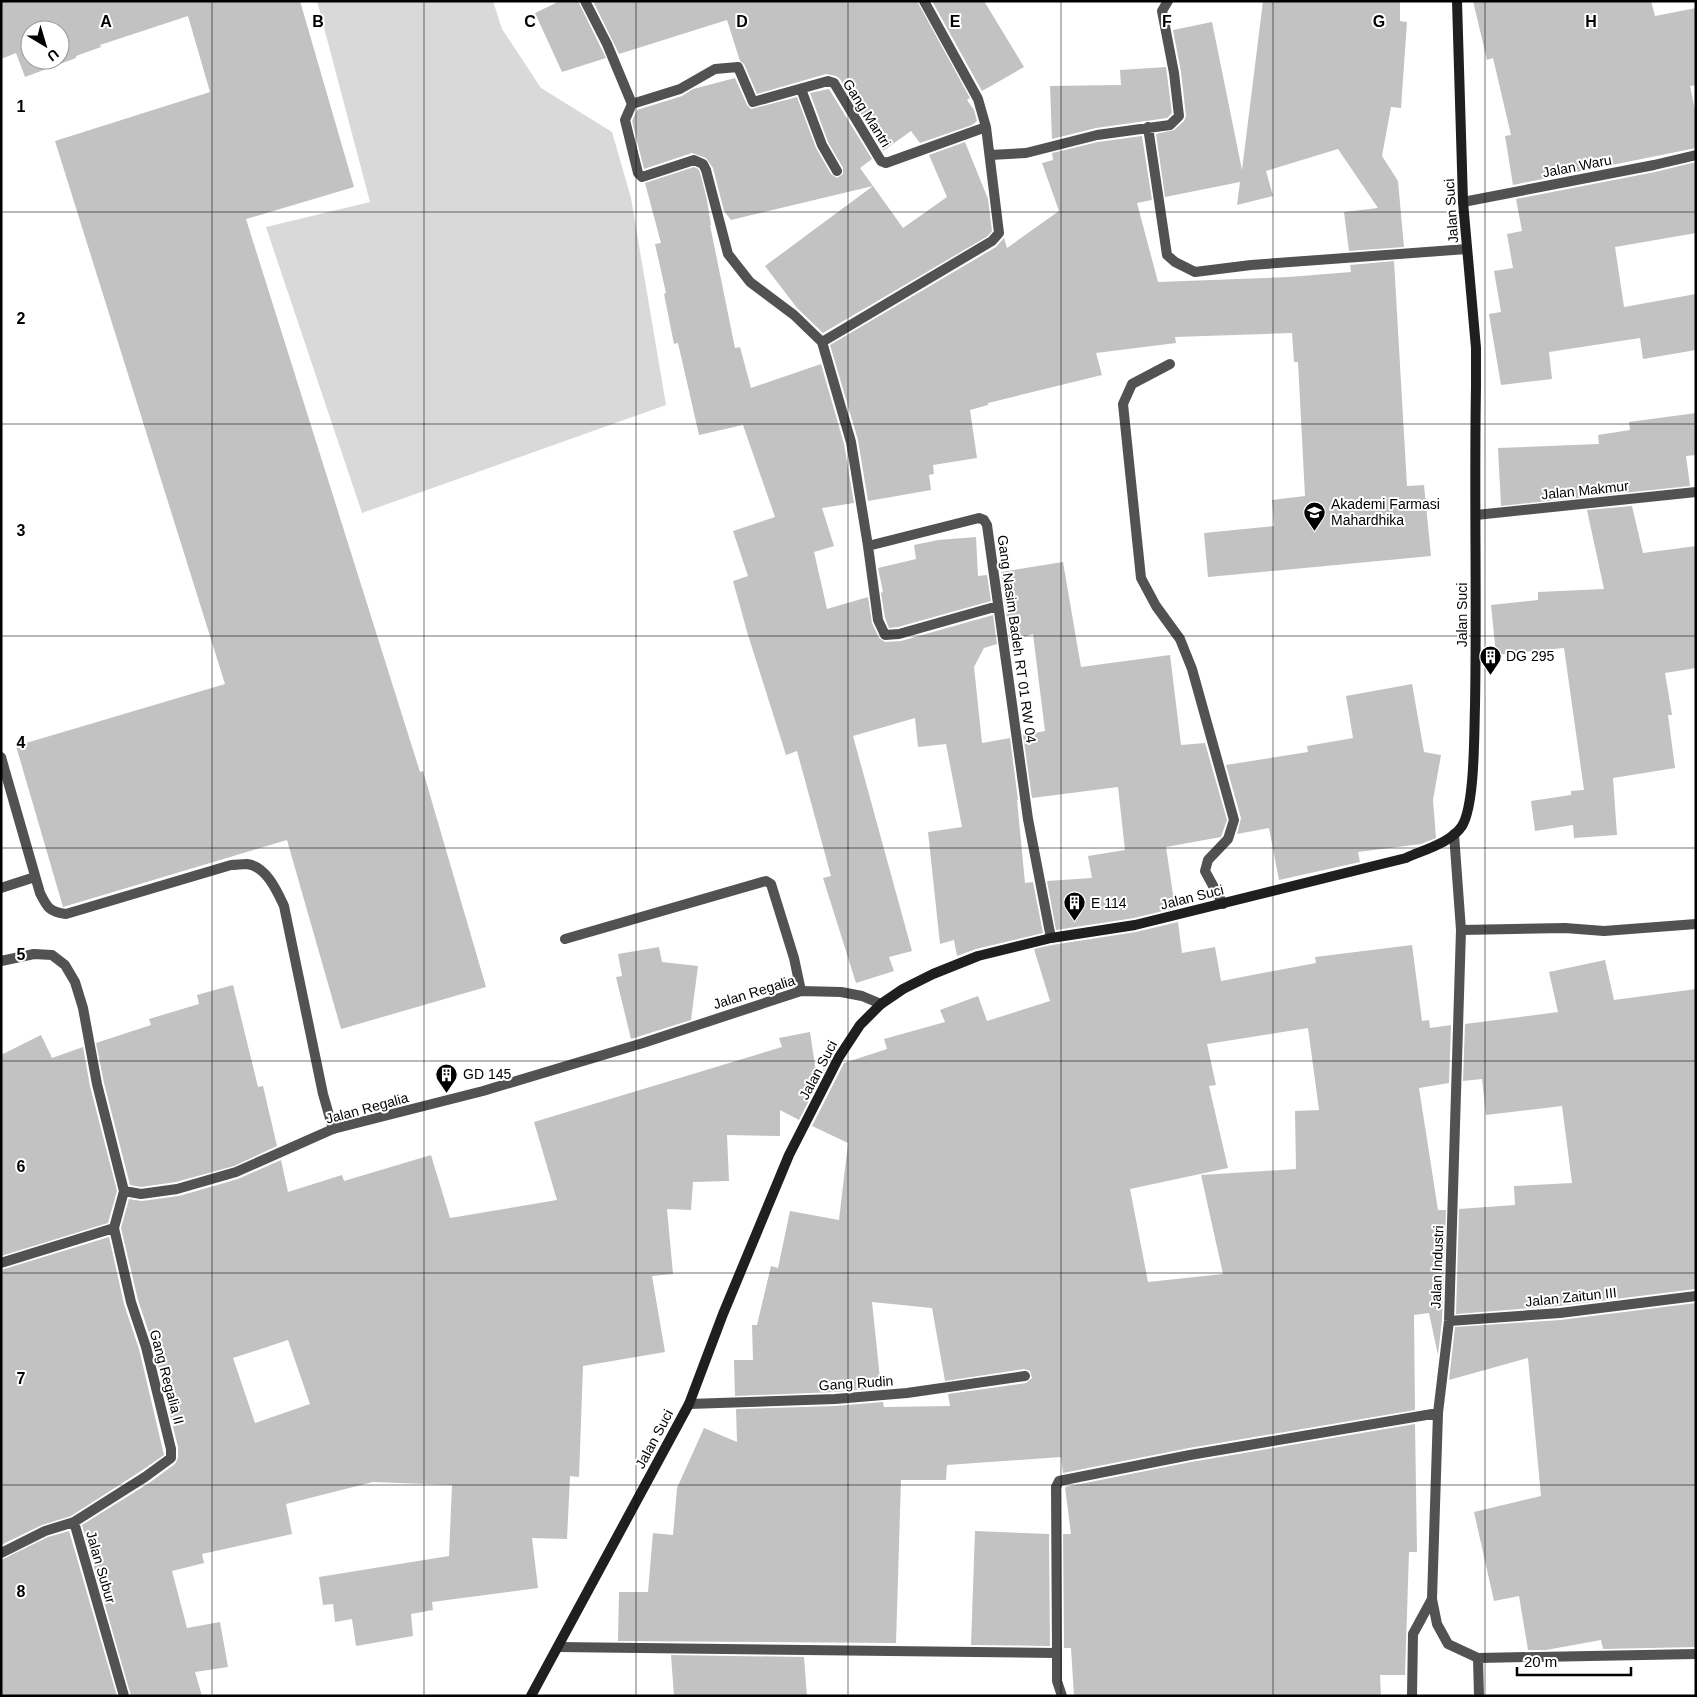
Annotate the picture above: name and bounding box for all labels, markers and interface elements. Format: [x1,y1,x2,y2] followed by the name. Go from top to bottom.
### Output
[100,13,112,30] text: A
[312,13,324,30] text: B
[524,13,536,30] text: C
[736,13,748,30] text: D
[950,13,961,30] text: E
[1162,13,1172,30] text: F
[1373,13,1385,30] text: G
[1585,13,1597,30] text: H
[20,20,70,70] north arrow
[44,46,62,65] text: U
[840,76,894,150] street label: Gang Mantri
[17,98,26,115] text: 1
[1541,151,1613,181] street label: Jalan Waru
[1441,178,1461,244] street label: Jalan Suci
[17,310,26,327] text: 2
[1540,477,1630,503] street label: Jalan Makmur
[1331,496,1440,528] place label: Akademi Farmasi Mahardhika
[1303,500,1327,531] school or university icon: Akademi Farmasi Mahardhika
[17,522,26,539] text: 3
[994,534,1040,744] street label: Gang Nasim Badeh RT 01 RW 04
[1454,583,1470,647] street label: Jalan Suci
[1478,644,1502,675] building icon: DG 295
[1506,648,1554,664] place label: DG 295
[17,734,26,751] text: 4
[1159,881,1225,913] street label: Jalan Suci
[1063,891,1087,922] building icon: E 114
[1091,895,1127,911] place label: E 114
[17,946,26,963] text: 5
[711,972,797,1012] street label: Jalan Regalia
[796,1038,840,1102] street label: Jalan Suci
[435,1062,459,1093] building icon: GD 145
[463,1066,511,1082] place label: GD 145
[324,1089,410,1127] street label: Jalan Regalia
[17,1158,26,1175] text: 6
[1428,1225,1446,1309] street label: Jalan Industri
[1525,1284,1617,1310] street label: Jalan Zaitun III
[147,1328,187,1426] street label: Gang Regalia II
[17,1370,26,1387] text: 7
[818,1372,894,1394] street label: Gang Rudin
[632,1407,676,1471] street label: Jalan Suci
[83,1529,119,1605] street label: Jalan Subur
[17,1583,26,1600] text: 8
[1517,1644,1631,1676] scale bar
[1524,1653,1557,1670] text: 20 m

